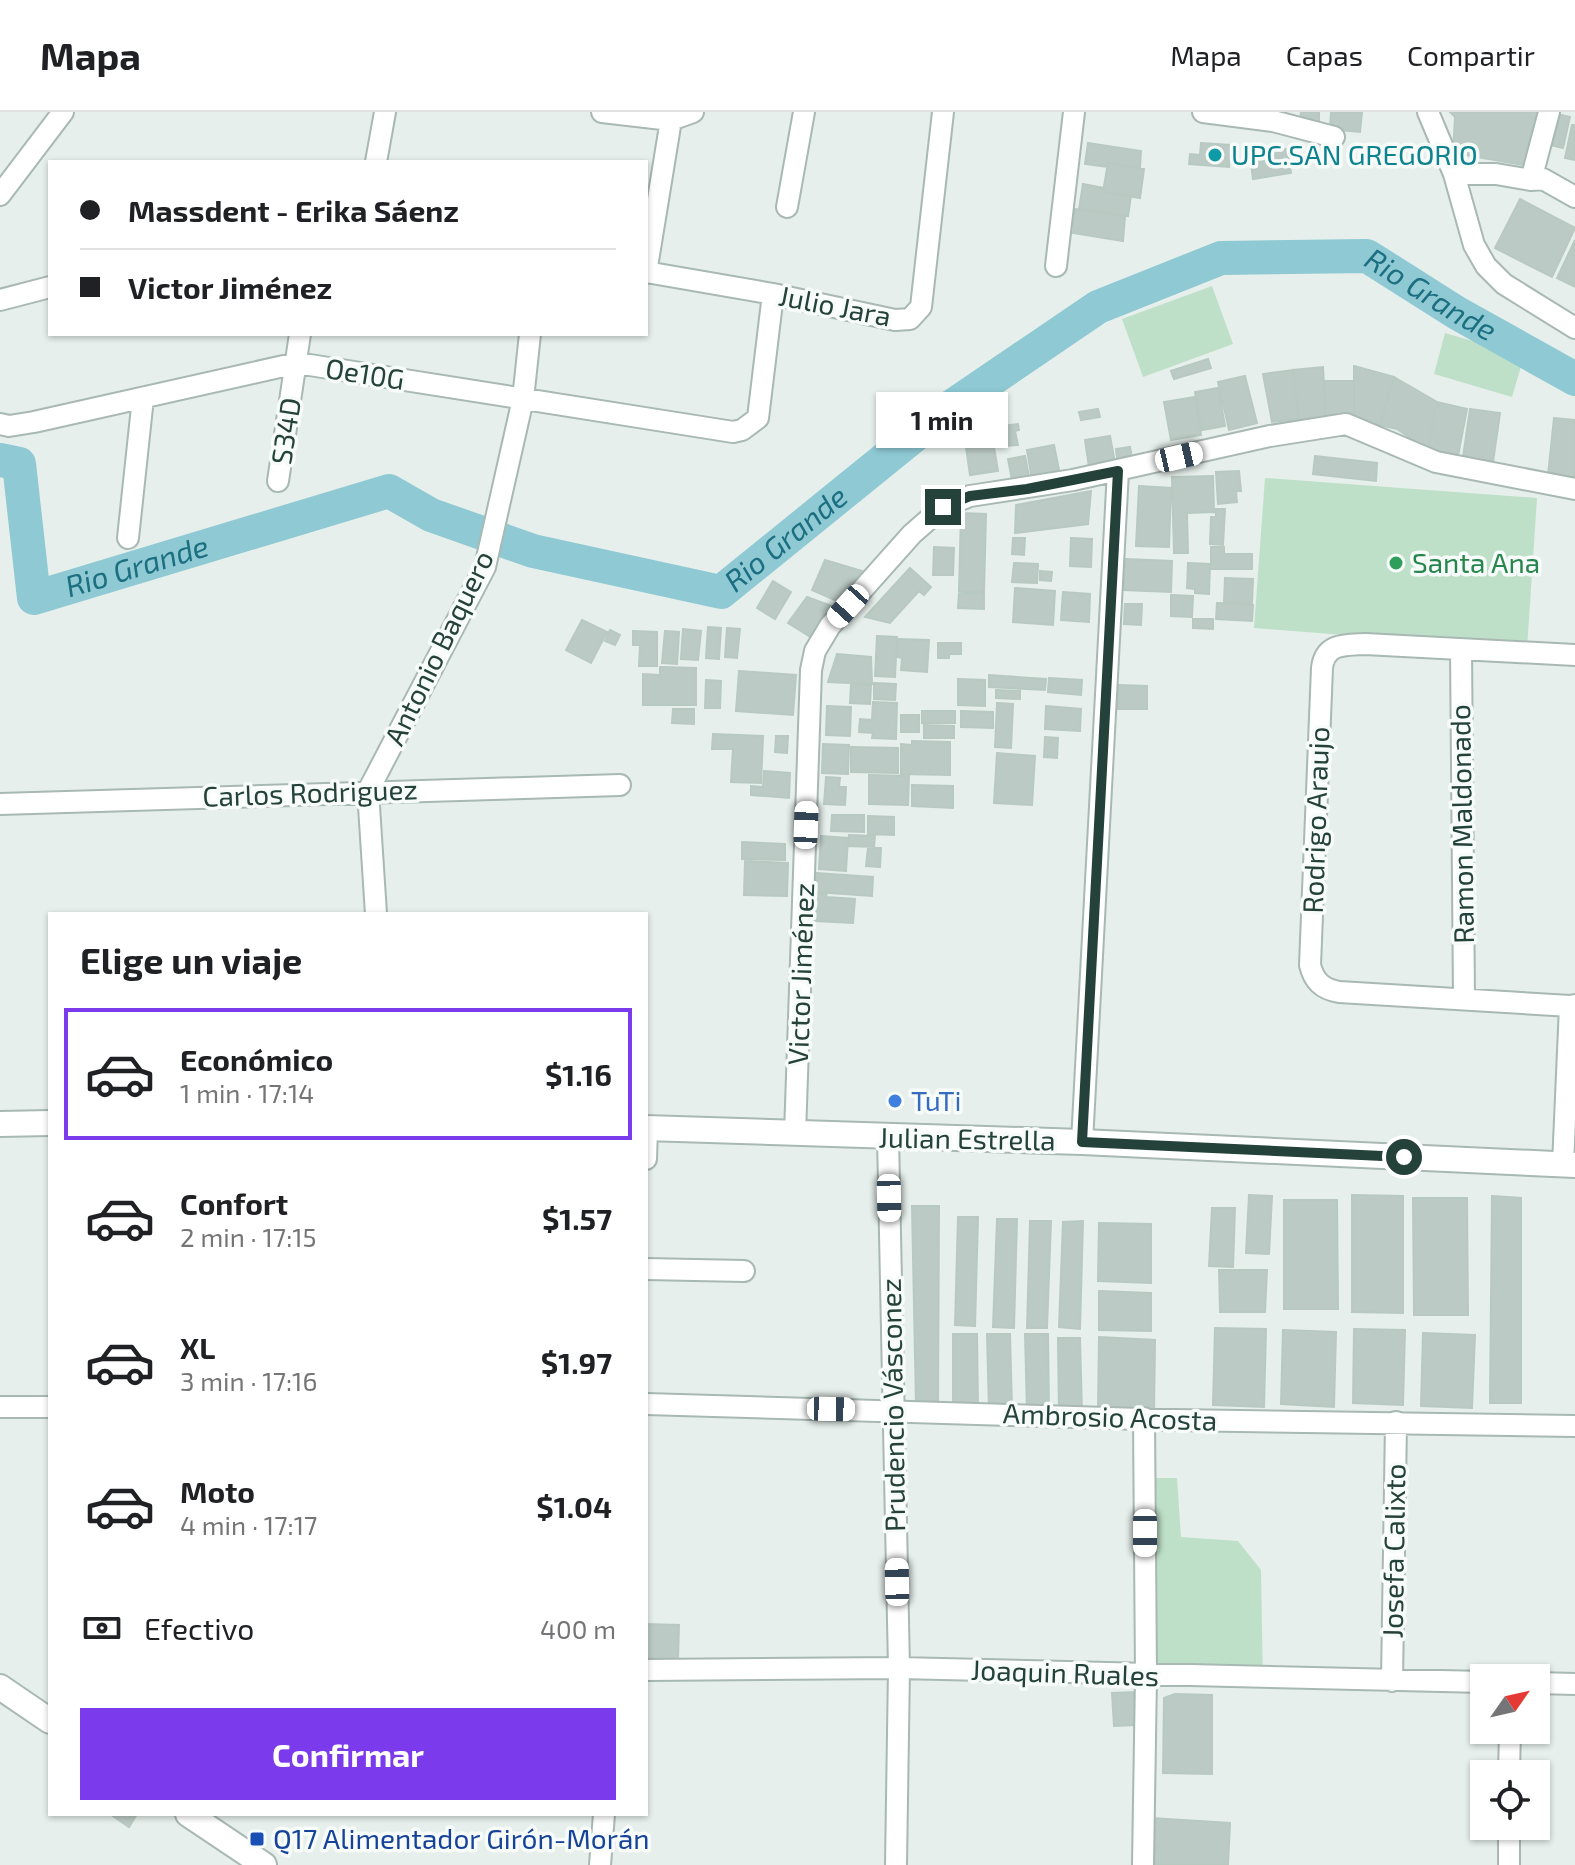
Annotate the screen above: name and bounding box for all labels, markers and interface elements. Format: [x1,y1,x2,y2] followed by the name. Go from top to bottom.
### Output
[40,32,141,78] text: Mapa
[1170,38,1242,72] text: Mapa
[1286,38,1363,72] text: Capas
[1407,38,1535,72] text: Compartir
[1231,137,1478,171] place label: UPC.SAN GREGORIO
[1206,146,1224,164] marker: UPC.SAN GREGORIO
[128,192,459,228] text: Massdent - Erika Sáenz
[1359,239,1503,347] water label: Rio Grande
[128,269,332,305] text: Victor Jiménez
[776,277,894,333] street label: Julio Jara
[323,350,407,396] street label: Oe10G
[877,391,1009,447] callout: 1 min
[263,395,307,467] street label: S34D
[911,404,973,435] text: 1 min
[1153,440,1205,474] car
[716,477,854,598] water label: Rio Grande
[925,489,961,525] route end
[61,526,213,604] water label: Rio Grande
[376,545,500,750] street label: Antonio Baquero
[1412,545,1540,579] place label: Santa Ana
[1387,554,1405,572] marker: Santa Ana
[823,580,873,632] car
[1442,704,1480,944] street label: Ramon Maldonado
[1295,726,1335,914] street label: Rodrigo Araujo
[202,771,418,813] street label: Carlos Rodriguez
[793,801,819,849] car
[780,882,820,1066] street label: Victor Jiménez
[80,938,302,981] text: Elige un viaje
[84,1038,156,1110] icon: car
[180,1041,333,1077] text: Económico
[545,1056,612,1092] text: $1.16
[180,1077,314,1108] text: 1 min · 17:14
[911,1083,961,1117] place label: TuTi
[886,1092,904,1110] marker: TuTi
[878,1119,1056,1157] street label: Julian Estrella
[1386,1139,1422,1175] route start
[877,1174,901,1222] car
[84,1182,156,1254] icon: car
[180,1185,288,1221] text: Confort
[542,1200,612,1236] text: $1.57
[180,1221,317,1252] text: 2 min · 17:15
[873,1278,911,1532] street label: Prudencio Vásconez
[84,1326,156,1398] icon: car
[180,1329,215,1365] text: XL
[541,1344,612,1380] text: $1.97
[180,1365,317,1396] text: 3 min · 17:16
[1002,1395,1218,1437] street label: Ambrosio Acosta
[807,1397,855,1421] car
[1374,1463,1412,1639] street label: Josefa Calixto
[84,1470,156,1542] icon: car
[180,1473,255,1509] text: Moto
[536,1488,612,1524] text: $1.04
[180,1509,317,1540] text: 4 min · 17:17
[1133,1509,1157,1557] car
[885,1558,909,1606] car
[80,1606,124,1650] icon: cash
[144,1610,254,1646] text: Efectivo
[540,1613,616,1644] text: 400 m
[970,1652,1160,1692] street label: Joaquin Ruales
[1470,1664,1550,1744] north arrow
[1470,1664,1550,1840] map controls
[80,1708,616,1800] button: Confirmar
[1470,1760,1550,1840] button: locate
[273,1821,650,1855] place label: Q17 Alimentador Girón-Morán
[248,1830,266,1848] marker: Q17 Alimentador Girón-Morán

